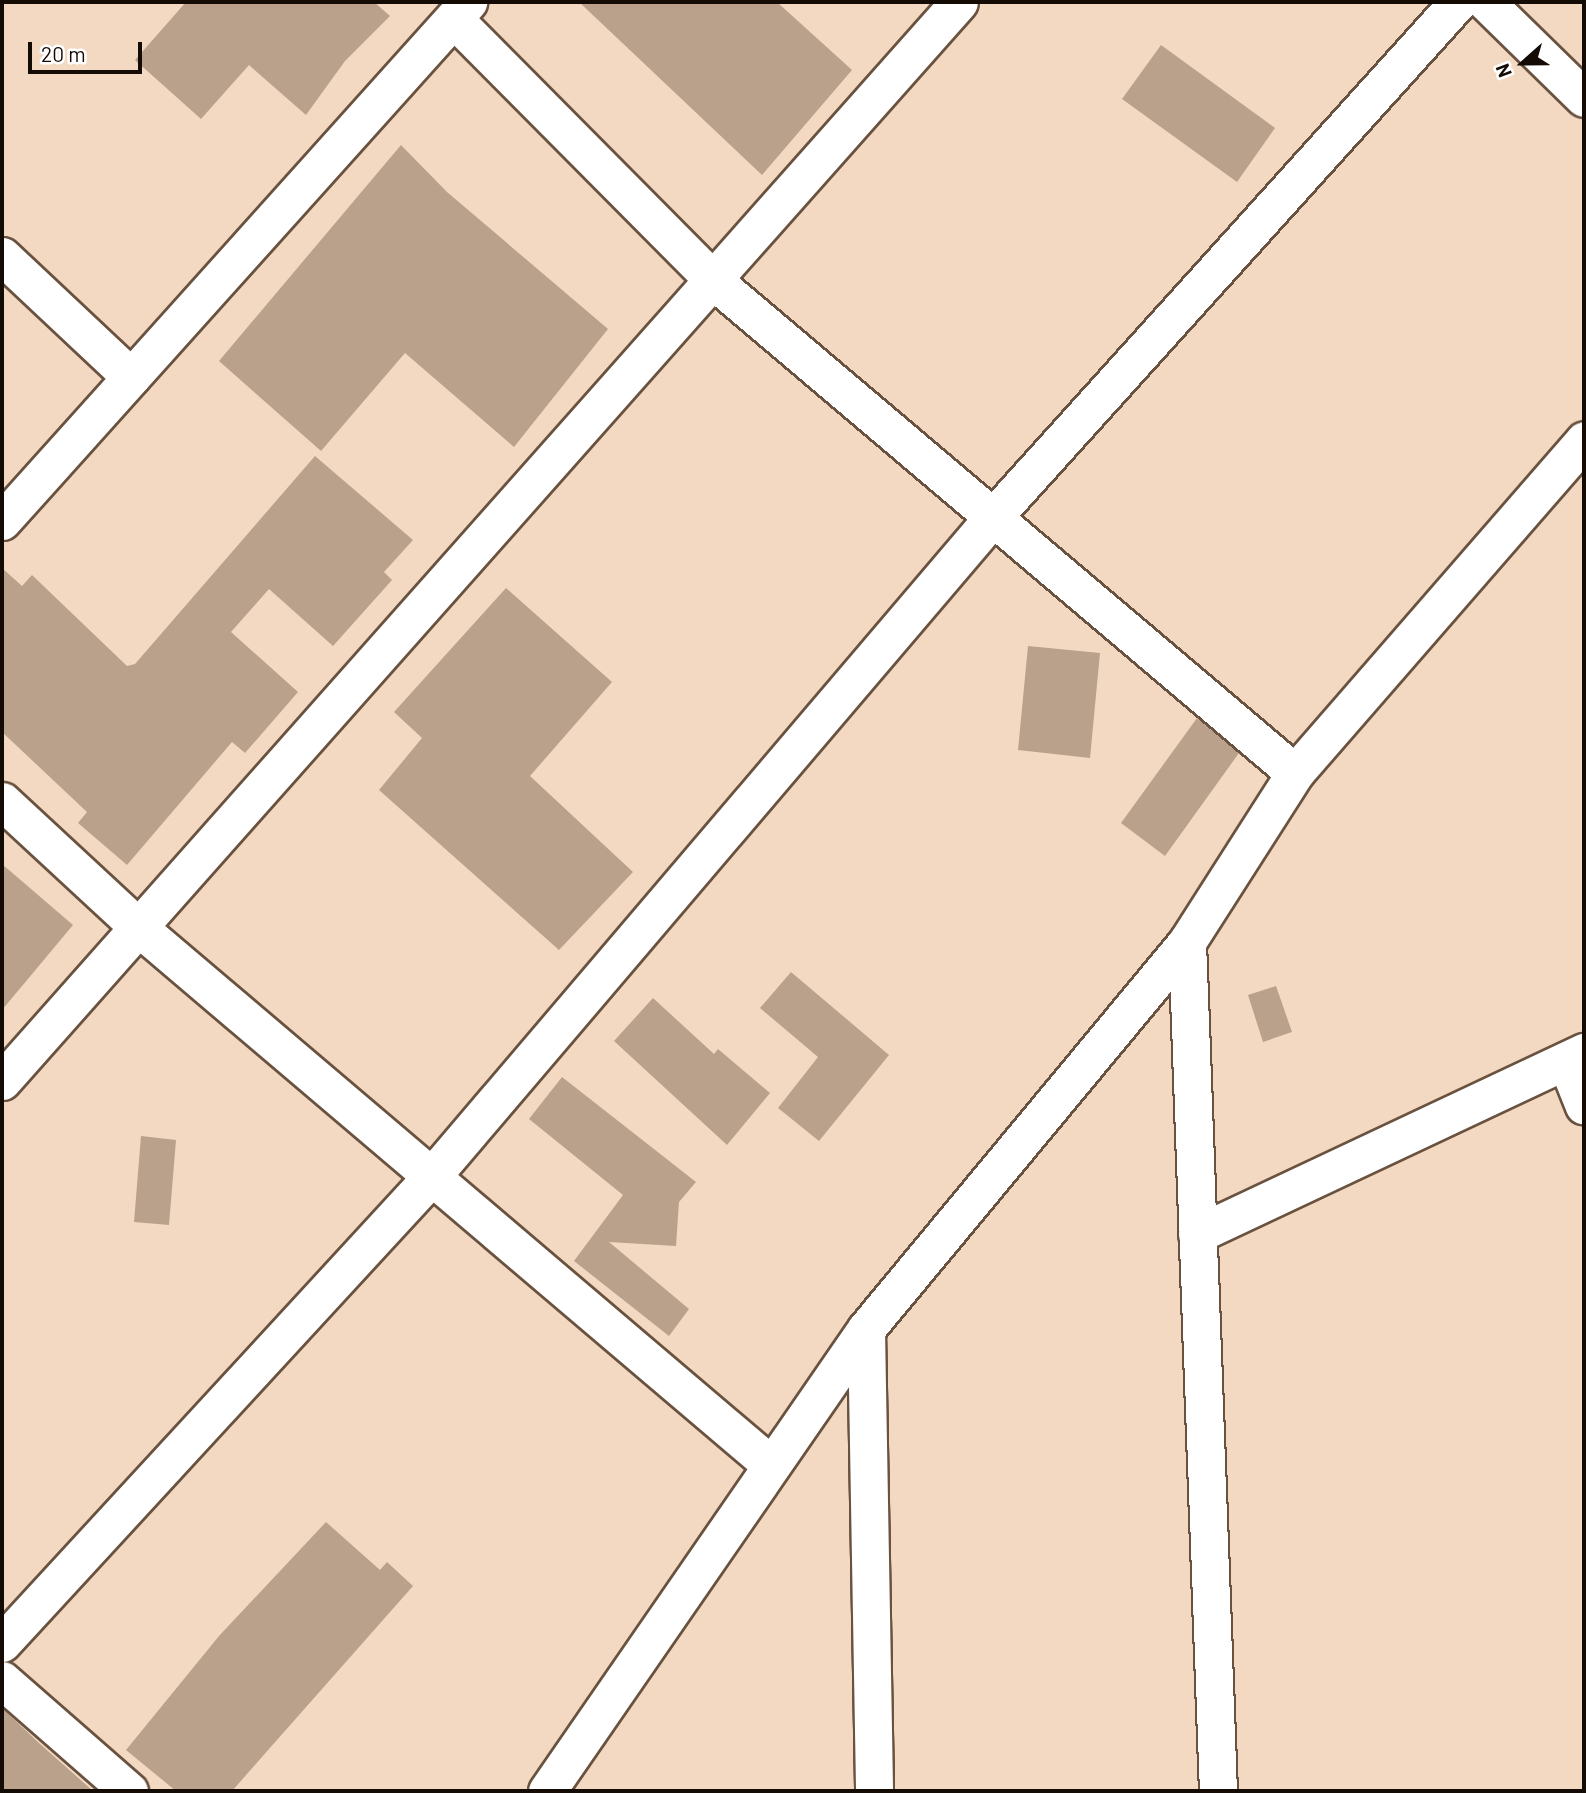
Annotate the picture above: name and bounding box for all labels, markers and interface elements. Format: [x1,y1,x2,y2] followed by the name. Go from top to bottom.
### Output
[32,28,145,72] scale bar
[1488,28,1558,98] north arrow
[41,41,86,66] text: 20 m
[1490,61,1516,81] text: N

